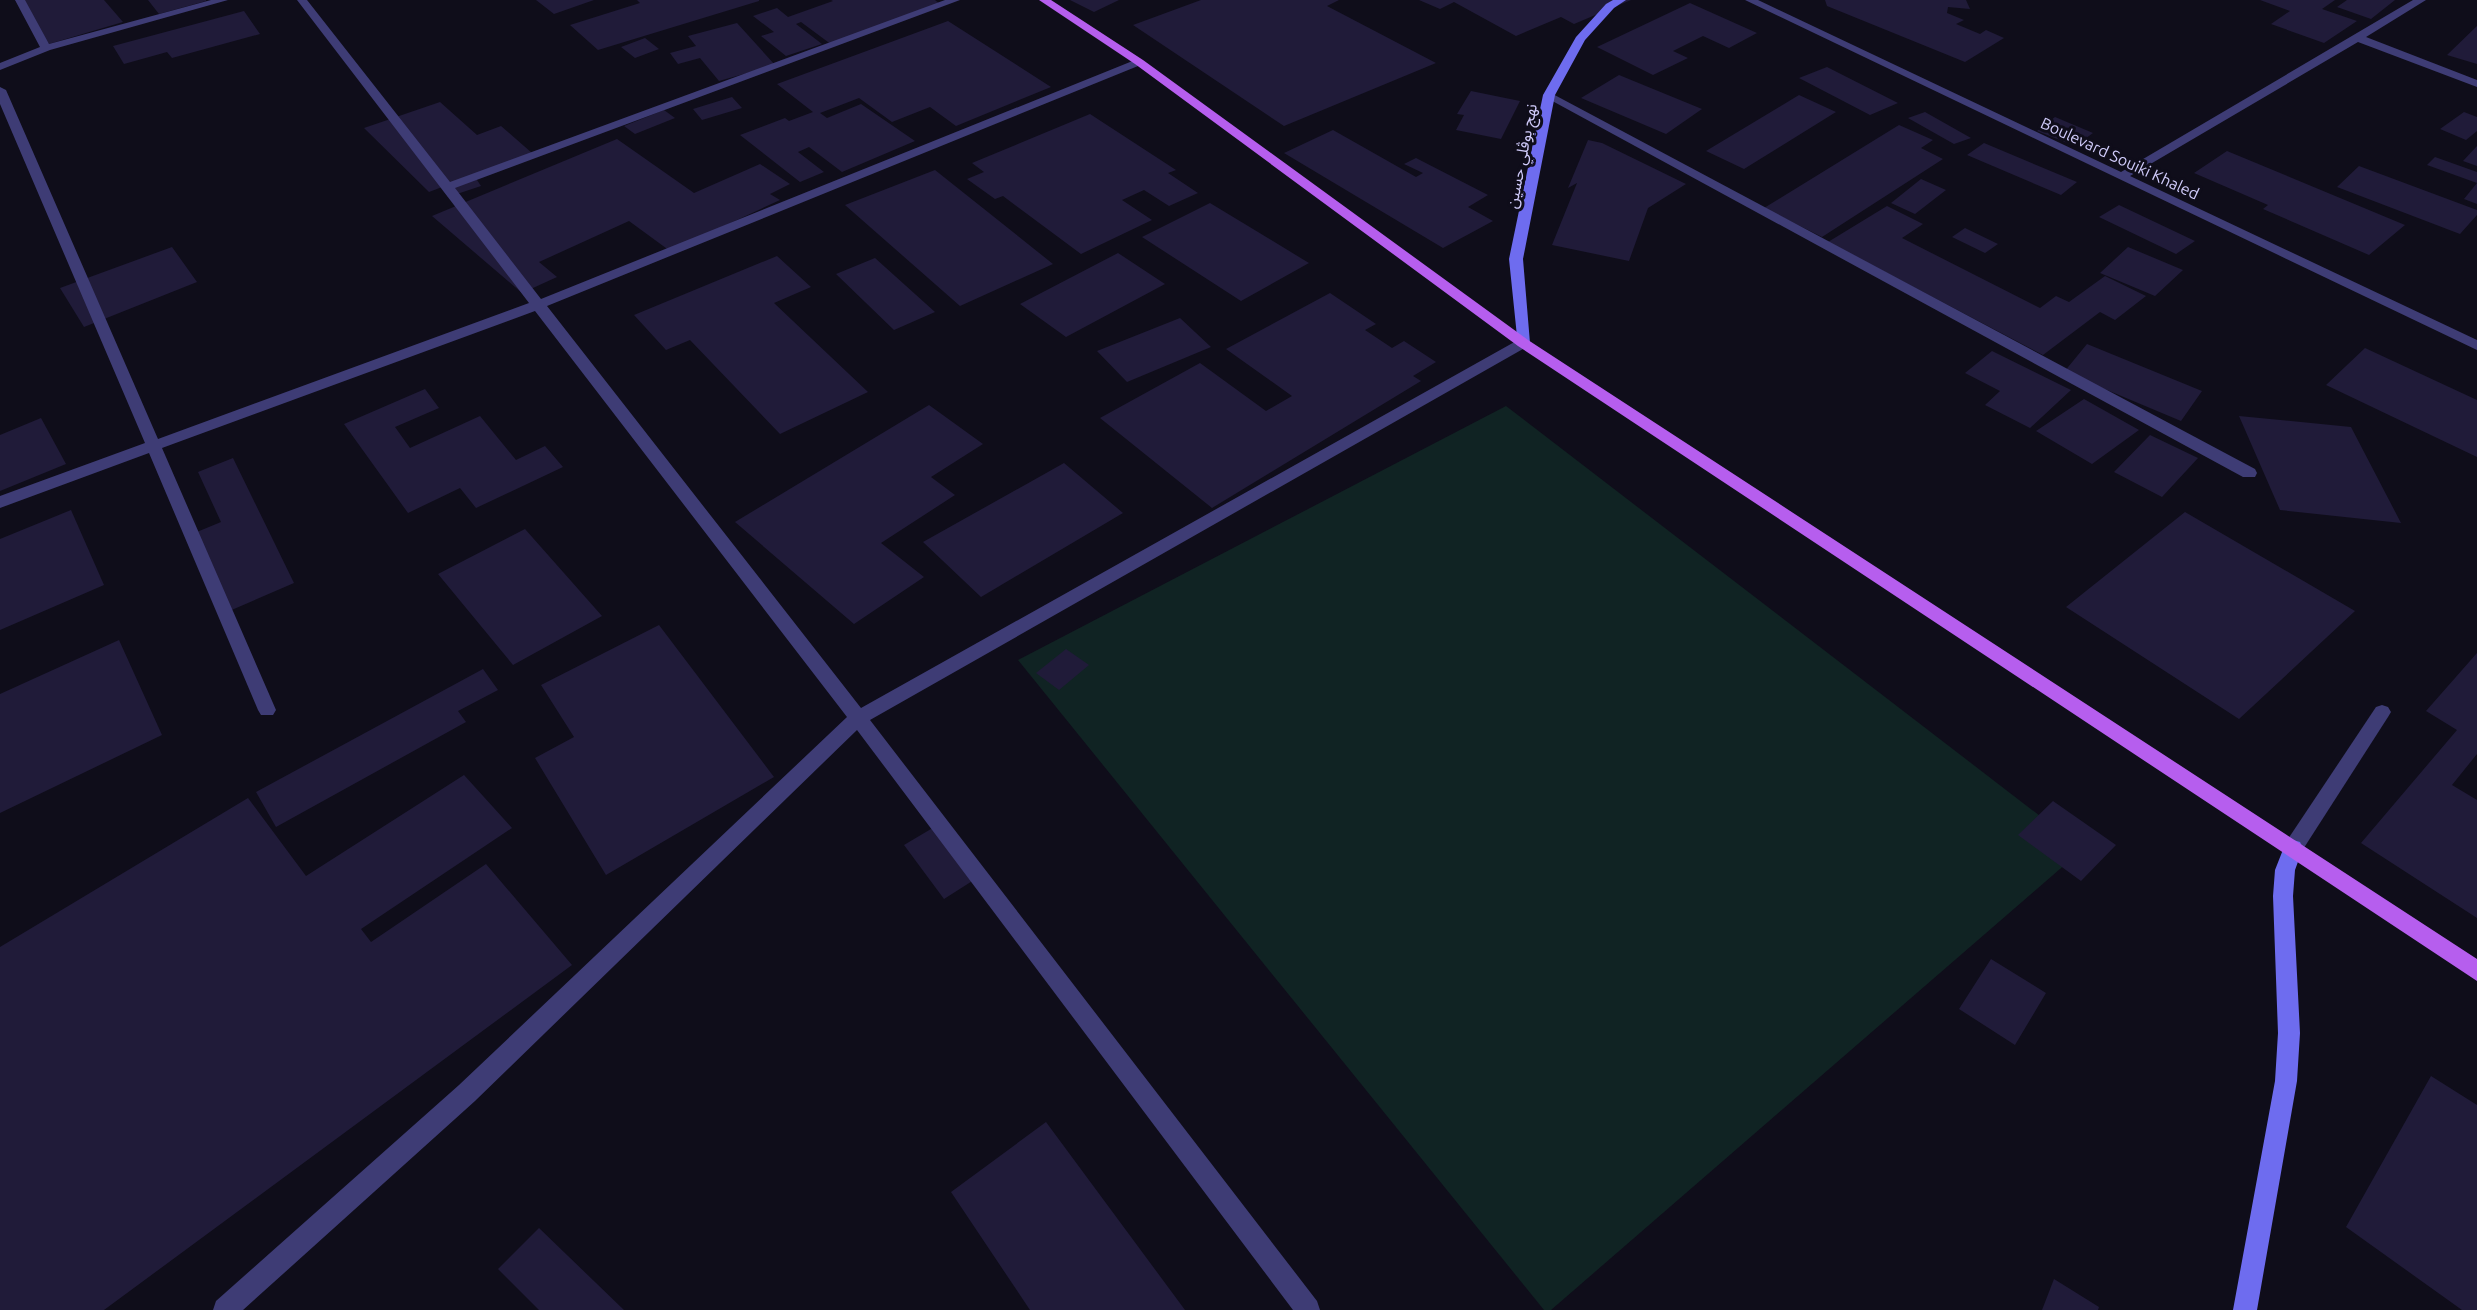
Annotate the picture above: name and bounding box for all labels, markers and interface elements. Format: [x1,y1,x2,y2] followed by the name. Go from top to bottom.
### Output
[1502,102,1544,211] street label: نهج بوڨلي حسين
[2038,113,2202,203] street label: Boulevard Souiki Khaled

